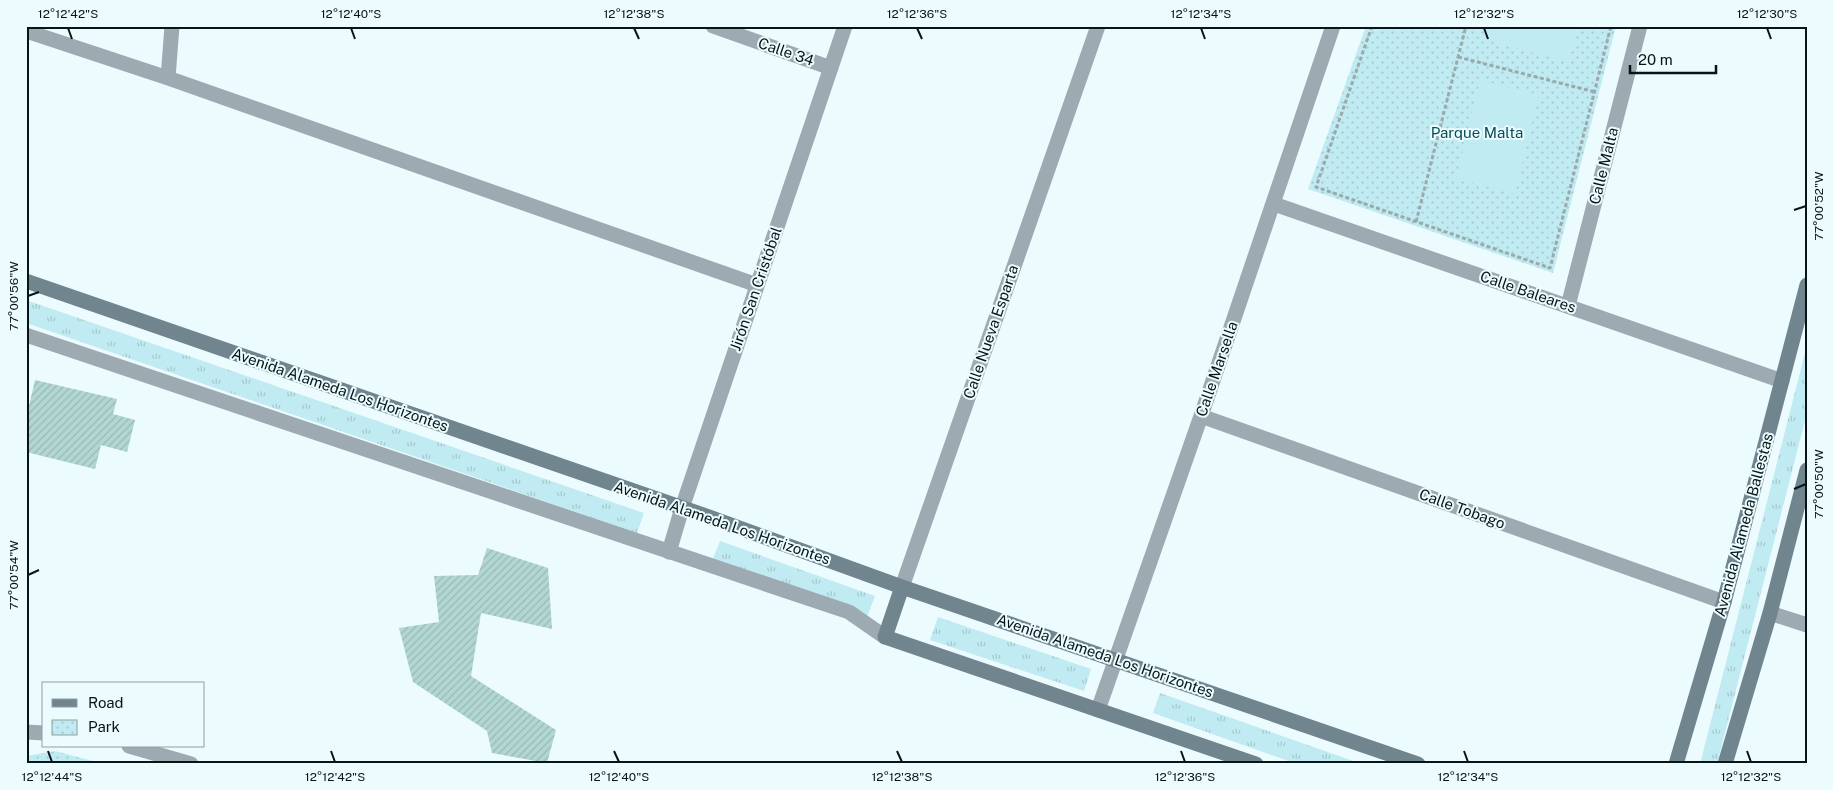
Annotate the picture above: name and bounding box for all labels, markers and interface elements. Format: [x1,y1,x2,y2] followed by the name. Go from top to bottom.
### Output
[38,7,98,21] text: 12°12'42"S
[321,7,381,21] text: 12°12'40"S
[603,7,665,21] text: 12°12'38"S
[887,7,947,21] text: 12°12'36"S
[1171,7,1231,21] text: 12°12'34"S
[1454,7,1514,21] text: 12°12'32"S
[1737,7,1797,21] text: 12°12'30"S
[756,34,816,69] street label: Calle 34
[1630,42,1717,74] scale bar
[1638,51,1673,68] text: 20 m
[1431,124,1523,141] park label: Parque Malta
[1586,126,1621,206] street label: Calle Malta
[1812,171,1826,241] text: 77°00'52"W
[726,225,785,353] street label: Jirón San Cristóbal
[7,261,21,331] text: 77°00'56"W
[960,263,1021,401] street label: Calle Nueva Esparta
[1478,267,1578,316] street label: Calle Baleares
[1192,319,1241,419] street label: Calle Marsella
[230,344,451,435] street label: Avenida Alameda Los Horizontes
[1711,431,1776,618] street label: Avenida Alameda Ballestas
[1812,449,1826,519] text: 77°00'50"W
[612,477,833,568] street label: Avenida Alameda Los Horizontes
[1417,485,1507,532] street label: Calle Tobago
[7,540,21,610] text: 77°00'54"W
[995,610,1216,701] street label: Avenida Alameda Los Horizontes
[42,682,205,748] legend
[88,694,124,711] text: Road
[88,718,120,735] text: Park
[22,770,82,784] text: 12°12'44"S
[305,770,365,784] text: 12°12'42"S
[589,770,649,784] text: 12°12'40"S
[871,770,933,784] text: 12°12'38"S
[1155,770,1215,784] text: 12°12'36"S
[1438,770,1498,784] text: 12°12'34"S
[1721,770,1781,784] text: 12°12'32"S

